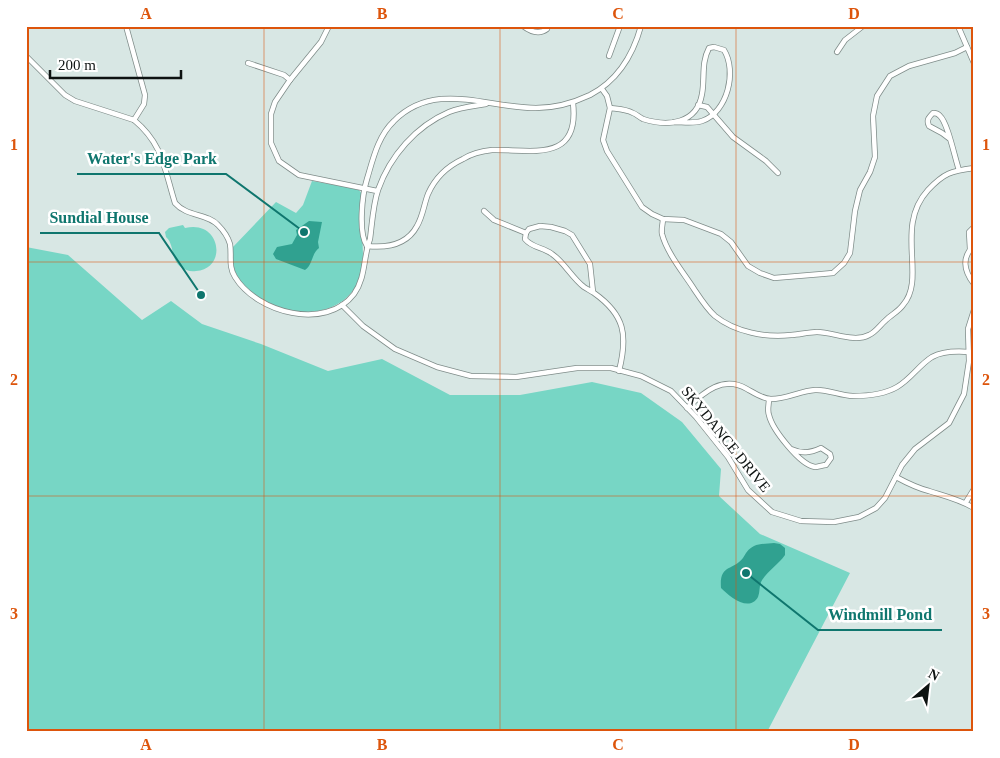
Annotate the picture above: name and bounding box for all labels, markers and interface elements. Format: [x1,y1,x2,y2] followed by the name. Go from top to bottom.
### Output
[140,5,152,22] text: A
[377,5,388,22] text: B
[612,5,624,22] text: C
[848,5,860,22] text: D
[50,48,181,80] scale bar
[58,57,96,73] text: 200 m
[10,136,18,153] text: 1
[982,136,990,153] text: 1
[77,143,226,174] callout: Water's Edge Park
[87,150,217,168] text: Water's Edge Park
[40,202,159,233] callout: Sundial House
[49,209,149,226] text: Sundial House
[10,371,18,388] text: 2
[982,371,990,388] text: 2
[678,383,774,495] street label: SKYDANCE DRIVE
[818,599,942,630] callout: Windmill Pond
[10,605,18,622] text: 3
[982,605,990,622] text: 3
[828,606,932,623] text: Windmill Pond
[902,660,952,710] north arrow
[926,666,942,684] text: N
[140,736,152,753] text: A
[377,736,388,753] text: B
[612,736,624,753] text: C
[848,736,860,753] text: D

